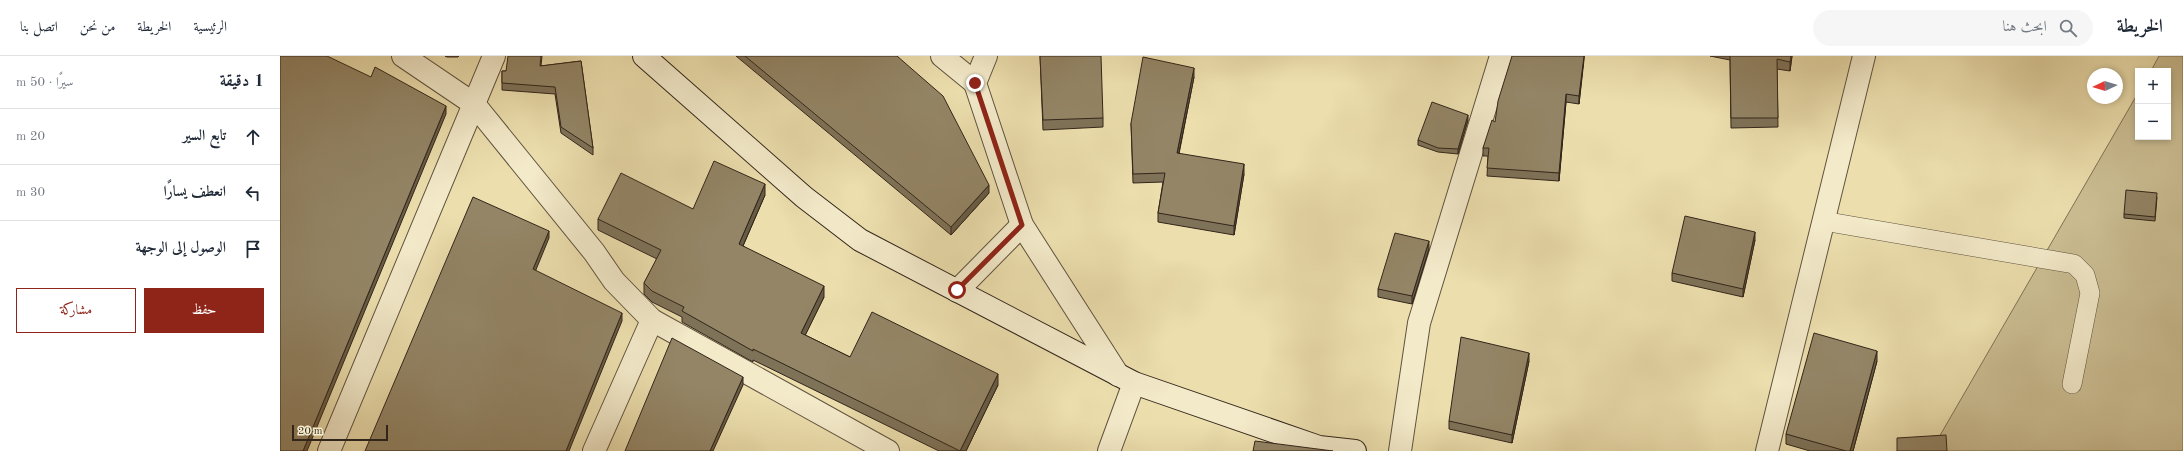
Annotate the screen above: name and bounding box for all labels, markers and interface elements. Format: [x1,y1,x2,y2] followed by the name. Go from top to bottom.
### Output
[1813,10,2093,46] search box
[2057,17,2079,39] icon: search
[2117,18,2163,37] text: الخريطة
[20,20,58,34] text: اتصل بنا
[80,20,115,34] text: من نحن
[137,20,171,34] text: الخريطة
[193,20,227,34] text: الرئيسية
[2003,20,2047,35] text: ابحث هنا
[2087,68,2123,104] north arrow
[2135,68,2171,140] map controls
[2135,68,2171,104] button: +
[220,73,264,90] text: 1 دقيقة
[966,74,984,92] route end
[16,76,73,89] text: سيرًا · 50 m
[2135,104,2171,140] button: −
[242,126,264,148] icon: ahead
[183,129,226,144] text: تابع السير
[16,130,45,143] text: 20 m
[242,182,264,204] icon: left
[164,185,226,200] text: انعطف يسارًا
[16,186,45,199] text: 30 m
[242,238,264,260] icon: arrive
[135,241,226,256] text: الوصول إلى الوجهة
[948,281,966,299] route start
[16,288,136,333] button: مشاركة
[144,288,264,333] button: حفظ
[292,423,388,442] scale bar
[298,426,323,437] text: 20 m

